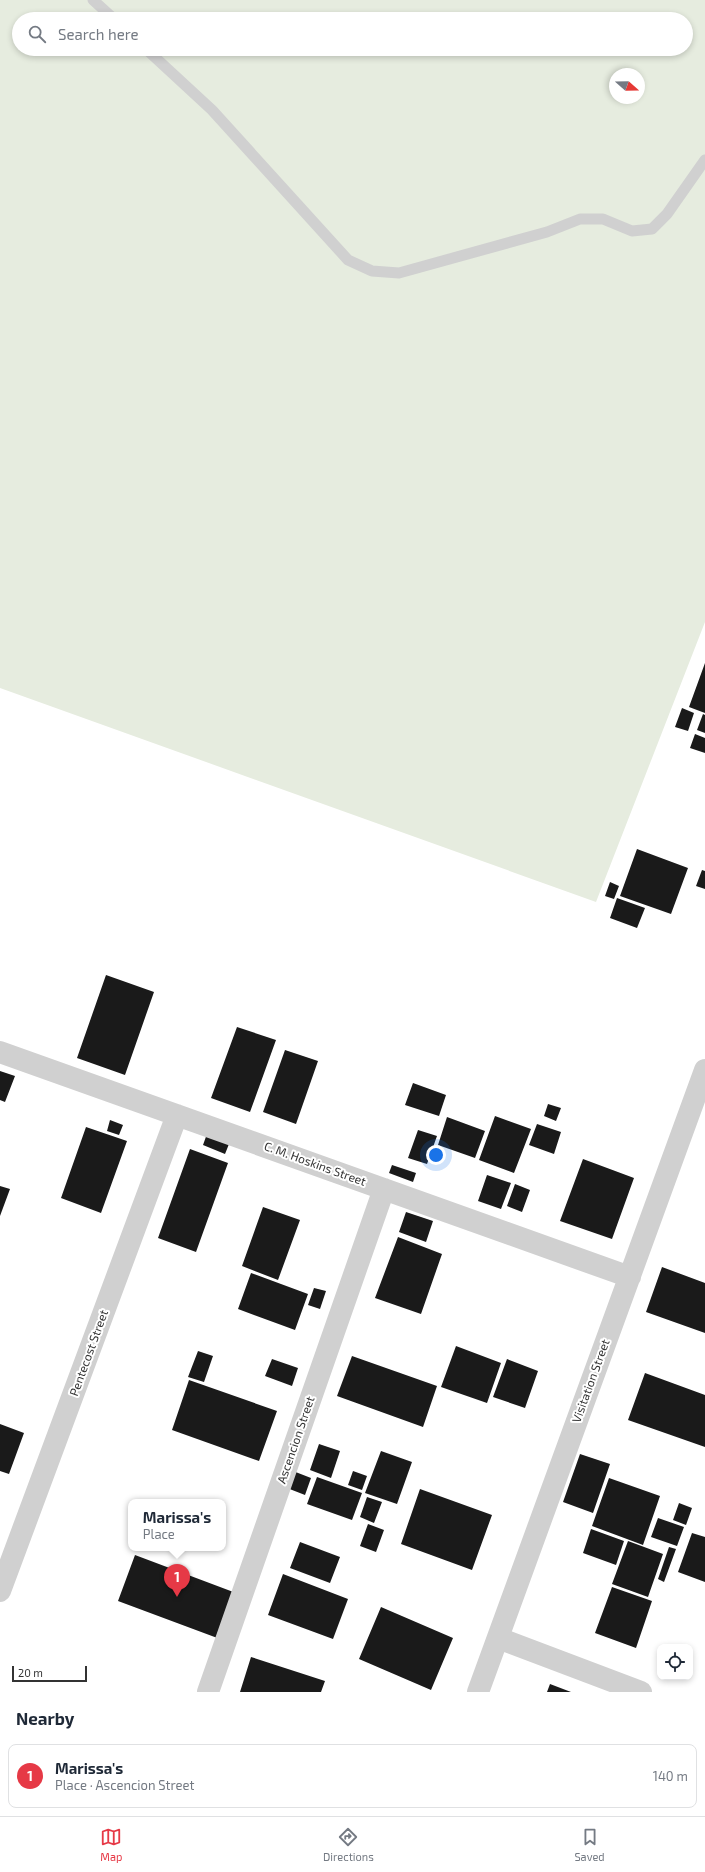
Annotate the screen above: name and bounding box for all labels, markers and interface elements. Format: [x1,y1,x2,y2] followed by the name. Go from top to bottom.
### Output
[12,12,693,56] search box
[26,23,48,45] icon: search
[58,25,139,43] text: Search here
[609,68,645,104] north arrow
[263,1138,369,1188] street label: C. M. Hoskins Street
[426,1145,446,1165] your location
[66,1307,110,1398] street label: Pentecost Street
[568,1337,612,1424] street label: Visitation Street
[274,1394,317,1485] street label: Ascencion Street
[128,1499,226,1551] popup
[143,1508,211,1526] text: Marissa's
[143,1526,175,1542] text: Place
[164,1564,190,1597] pin: 1
[657,1644,693,1680] map controls
[657,1644,693,1680] button: locate
[12,1664,87,1683] scale bar
[18,1666,43,1679] text: 20 m
[16,1708,74,1728] text: Nearby
[55,1759,123,1777] text: Marissa's
[27,1768,33,1784] text: 1
[653,1768,688,1784] text: 140 m
[55,1777,194,1793] text: Place · Ascencion Street
[100,1826,122,1863] tab: Map
[323,1826,374,1863] tab: Directions
[574,1826,605,1863] tab: Saved

